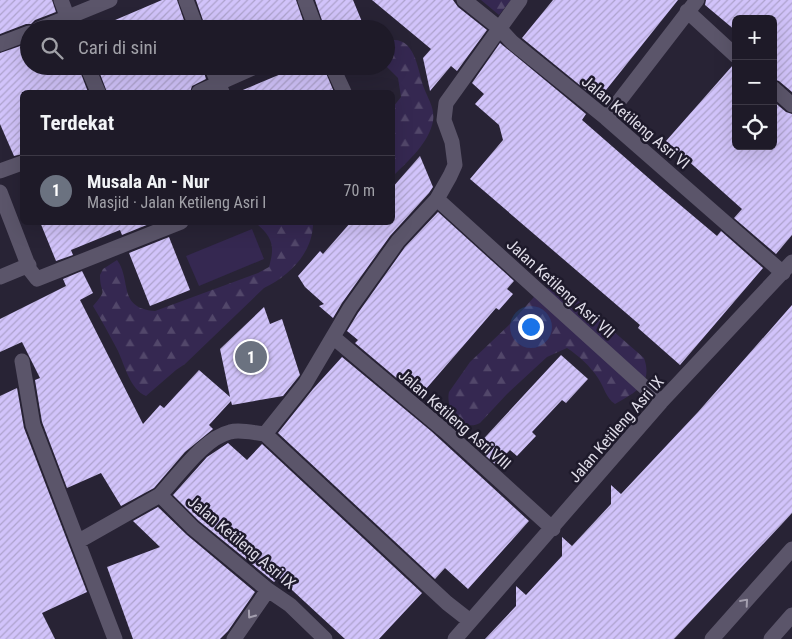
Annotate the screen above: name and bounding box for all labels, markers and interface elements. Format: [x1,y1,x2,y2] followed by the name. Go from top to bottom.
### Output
[732,15,777,150] map controls
[732,15,777,60] button: +
[20,20,395,75] search box
[38,34,66,62] icon: search
[78,36,157,59] text: Cari di sini
[732,60,777,105] button: −
[578,72,693,173] street label: Jalan Ketileng Asri VI
[732,105,777,150] button: locate
[40,111,114,135] text: Terdekat
[87,170,210,193] text: Musala An - Nur
[52,181,60,200] text: 1
[343,181,375,200] text: 70 m
[87,193,266,212] text: Masjid · Jalan Ketileng Asri I
[503,235,619,342] street label: Jalan Ketileng Asri VII
[518,314,544,340] your location
[235,338,267,376] pin: 1
[395,365,515,473] street label: Jalan Ketileng Asri VIII
[565,372,668,486] street label: Jalan Ketileng Asri IX
[184,492,300,593] street label: Jalan Ketileng Asri IX
[739,599,748,608] one-way arrow
[248,609,257,619] one-way arrow

